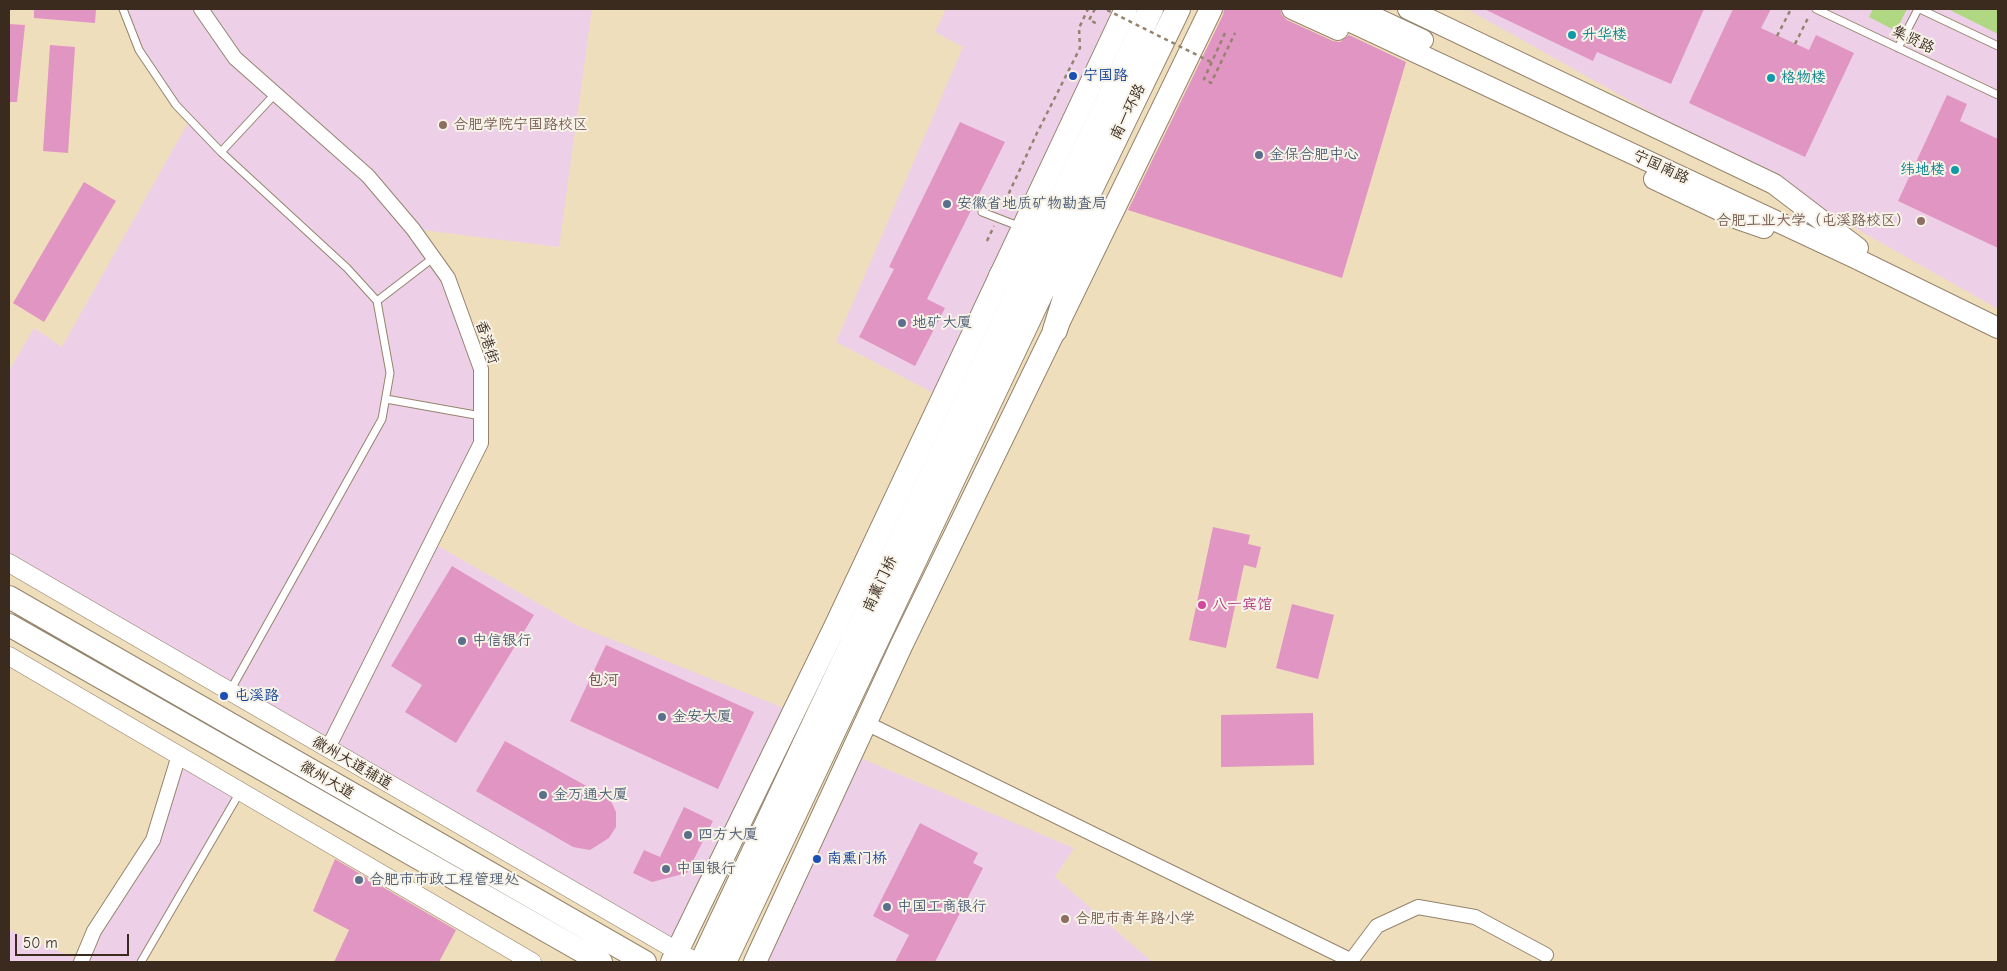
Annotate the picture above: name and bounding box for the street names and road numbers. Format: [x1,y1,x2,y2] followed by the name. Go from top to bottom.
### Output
[1889,22,1937,58] street label: 集贤路
[1107,81,1149,143] street label: 南一环路
[1630,146,1692,188] street label: 宁国南路
[471,318,503,366] street label: 香港街
[859,553,901,615] street label: 南薰门桥
[309,733,395,793] street label: 徽州大道辅道
[297,757,357,803] street label: 徽州大道

